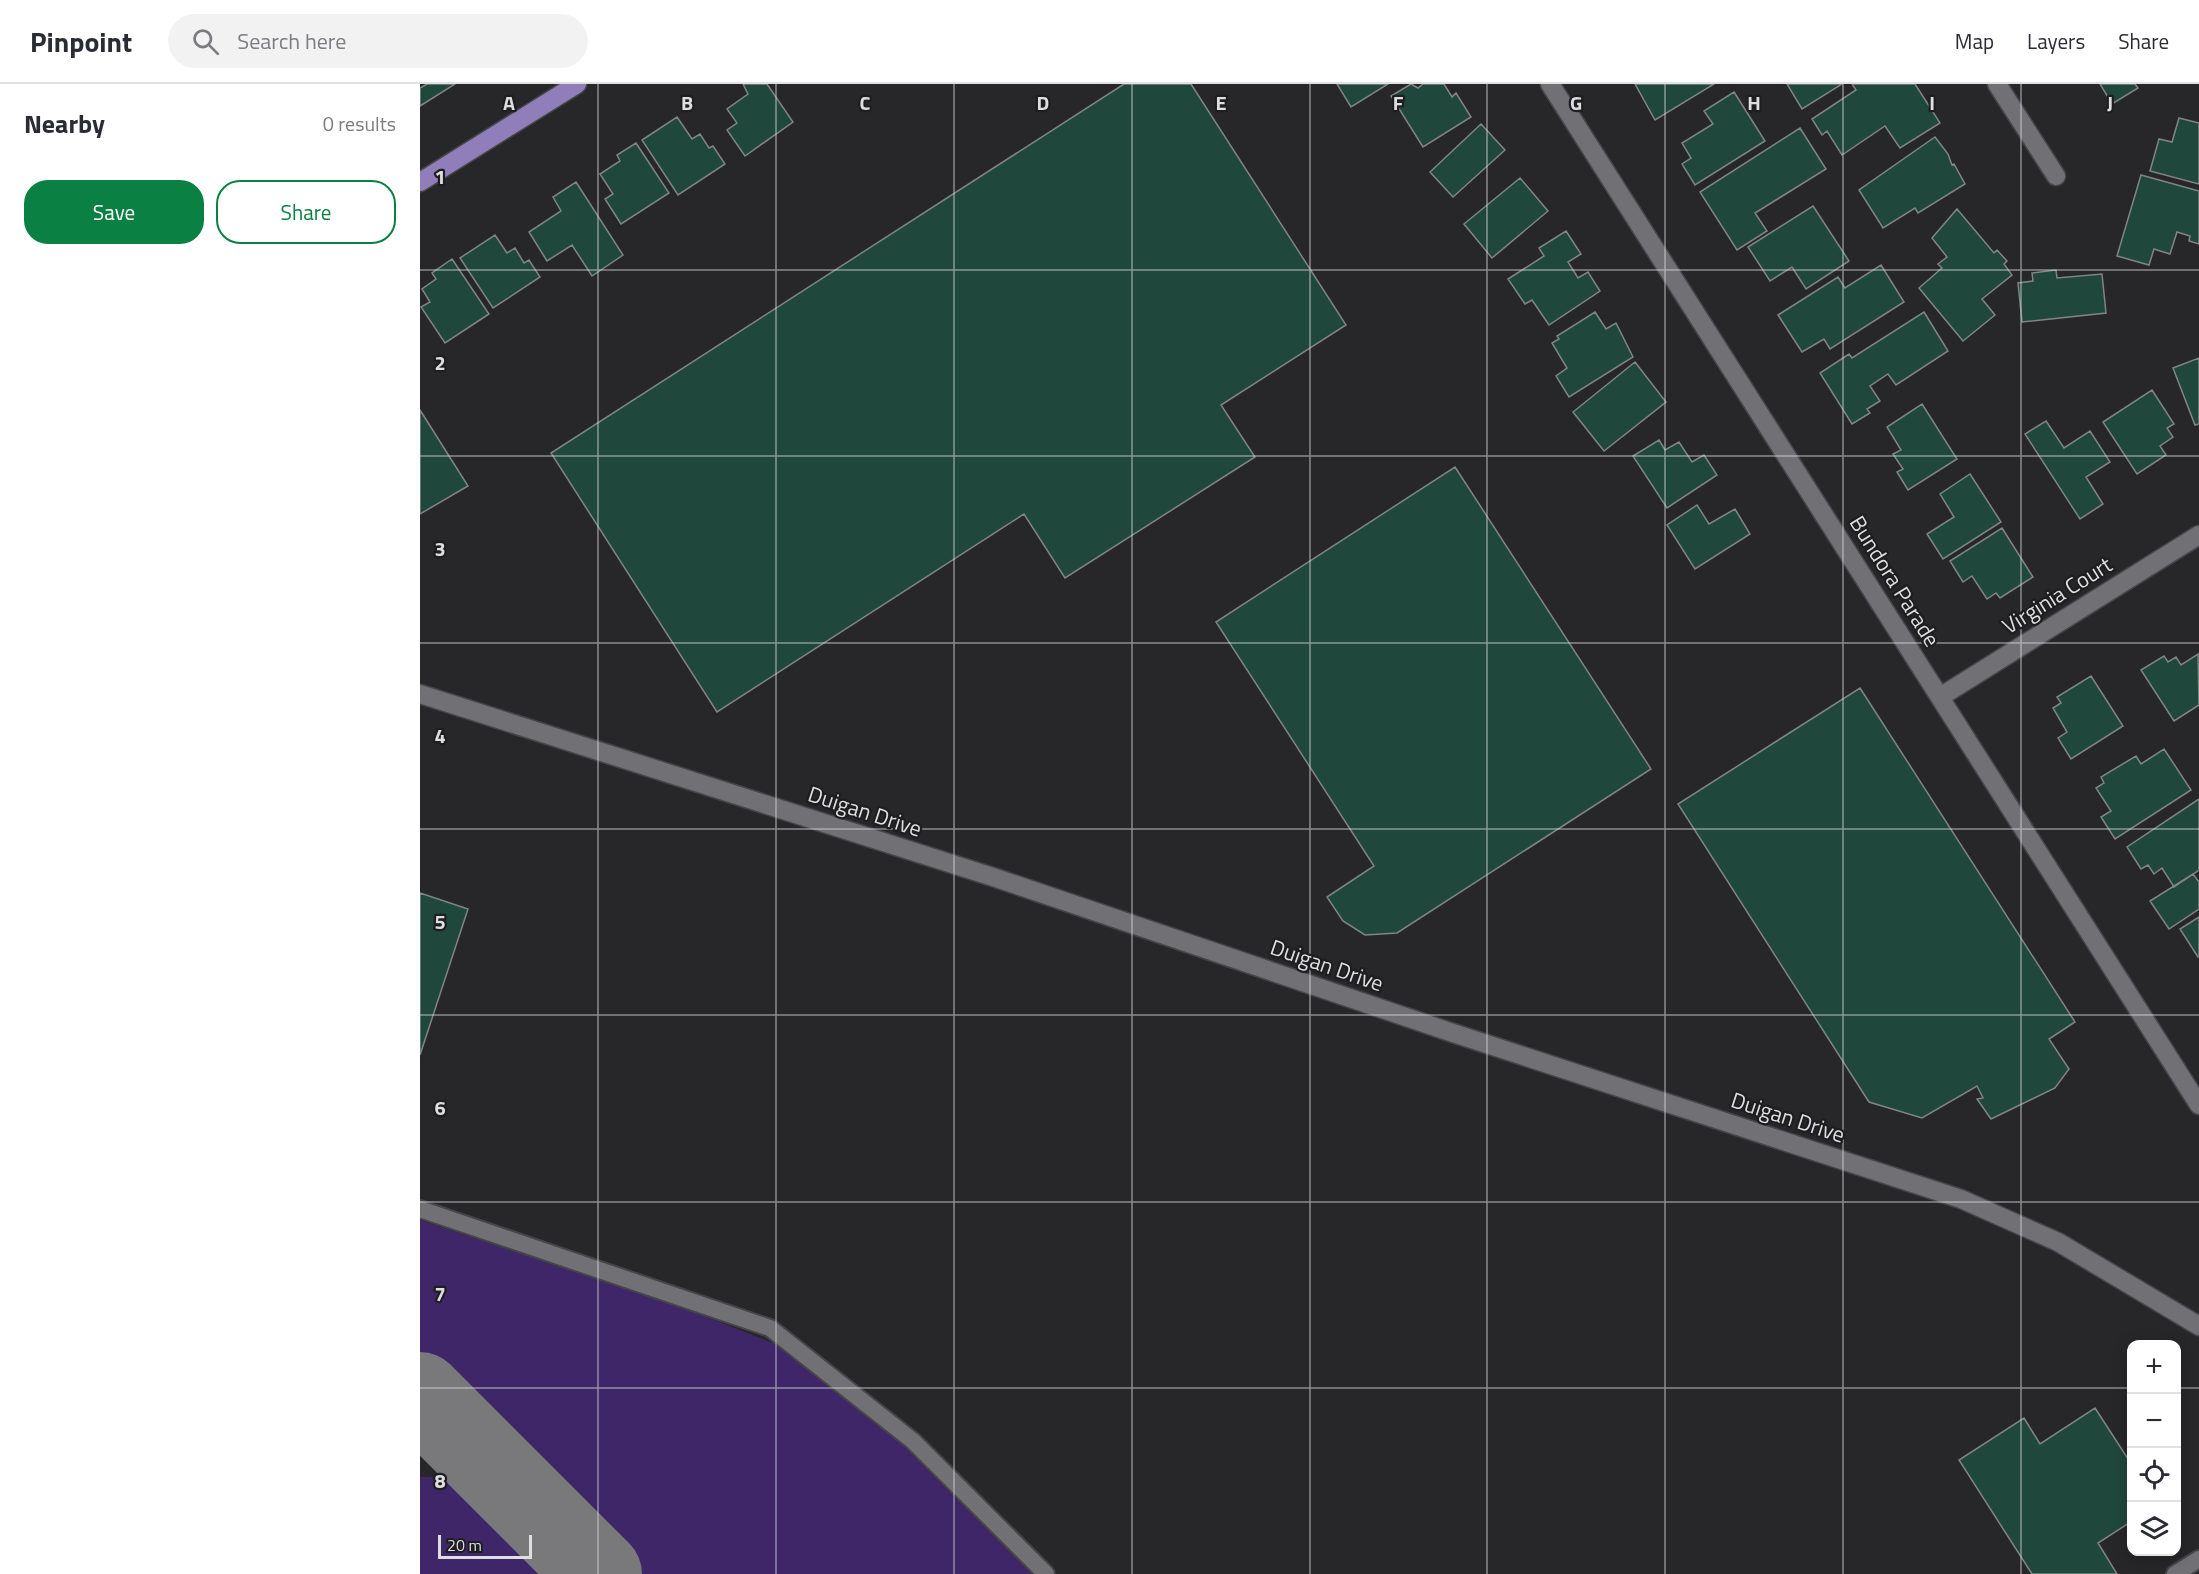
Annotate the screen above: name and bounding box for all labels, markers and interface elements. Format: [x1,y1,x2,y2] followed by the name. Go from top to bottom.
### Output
[168,14,588,68] search box
[30,20,132,63] text: Pinpoint
[237,24,346,58] text: Search here
[189,25,222,58] icon: search
[1955,25,1994,57] text: Map
[2027,25,2085,57] text: Layers
[2118,25,2169,57] text: Share
[503,87,515,118] text: A
[681,87,693,118] text: B
[860,87,871,118] text: C
[1037,87,1049,118] text: D
[1215,87,1227,118] text: E
[1393,87,1404,118] text: F
[1570,87,1582,118] text: G
[1747,87,1761,118] text: H
[1929,87,1935,118] text: I
[2107,87,2113,118] text: J
[24,104,105,143] text: Nearby
[323,108,396,139] text: 0 results
[434,161,446,192] text: 1
[24,180,204,244] button: Save
[216,180,396,244] button: Share
[434,347,446,378] text: 2
[1841,509,1949,653] street label: Bundora Parade
[434,533,446,564] text: 3
[1995,548,2119,642] street label: Virginia Court
[434,720,446,751] text: 4
[804,777,926,845] street label: Duigan Drive
[434,906,446,937] text: 5
[1266,930,1388,1000] street label: Duigan Drive
[1727,1083,1849,1151] street label: Duigan Drive
[434,1092,446,1123] text: 6
[434,1278,446,1309] text: 7
[2127,1340,2181,1556] map controls
[2127,1340,2181,1394] button: +
[2127,1394,2181,1448] button: −
[2127,1448,2181,1502] button: locate
[434,1465,446,1496] text: 8
[2127,1502,2181,1556] button: layers
[438,1532,532,1560] scale bar
[447,1533,482,1557] text: 20 m

